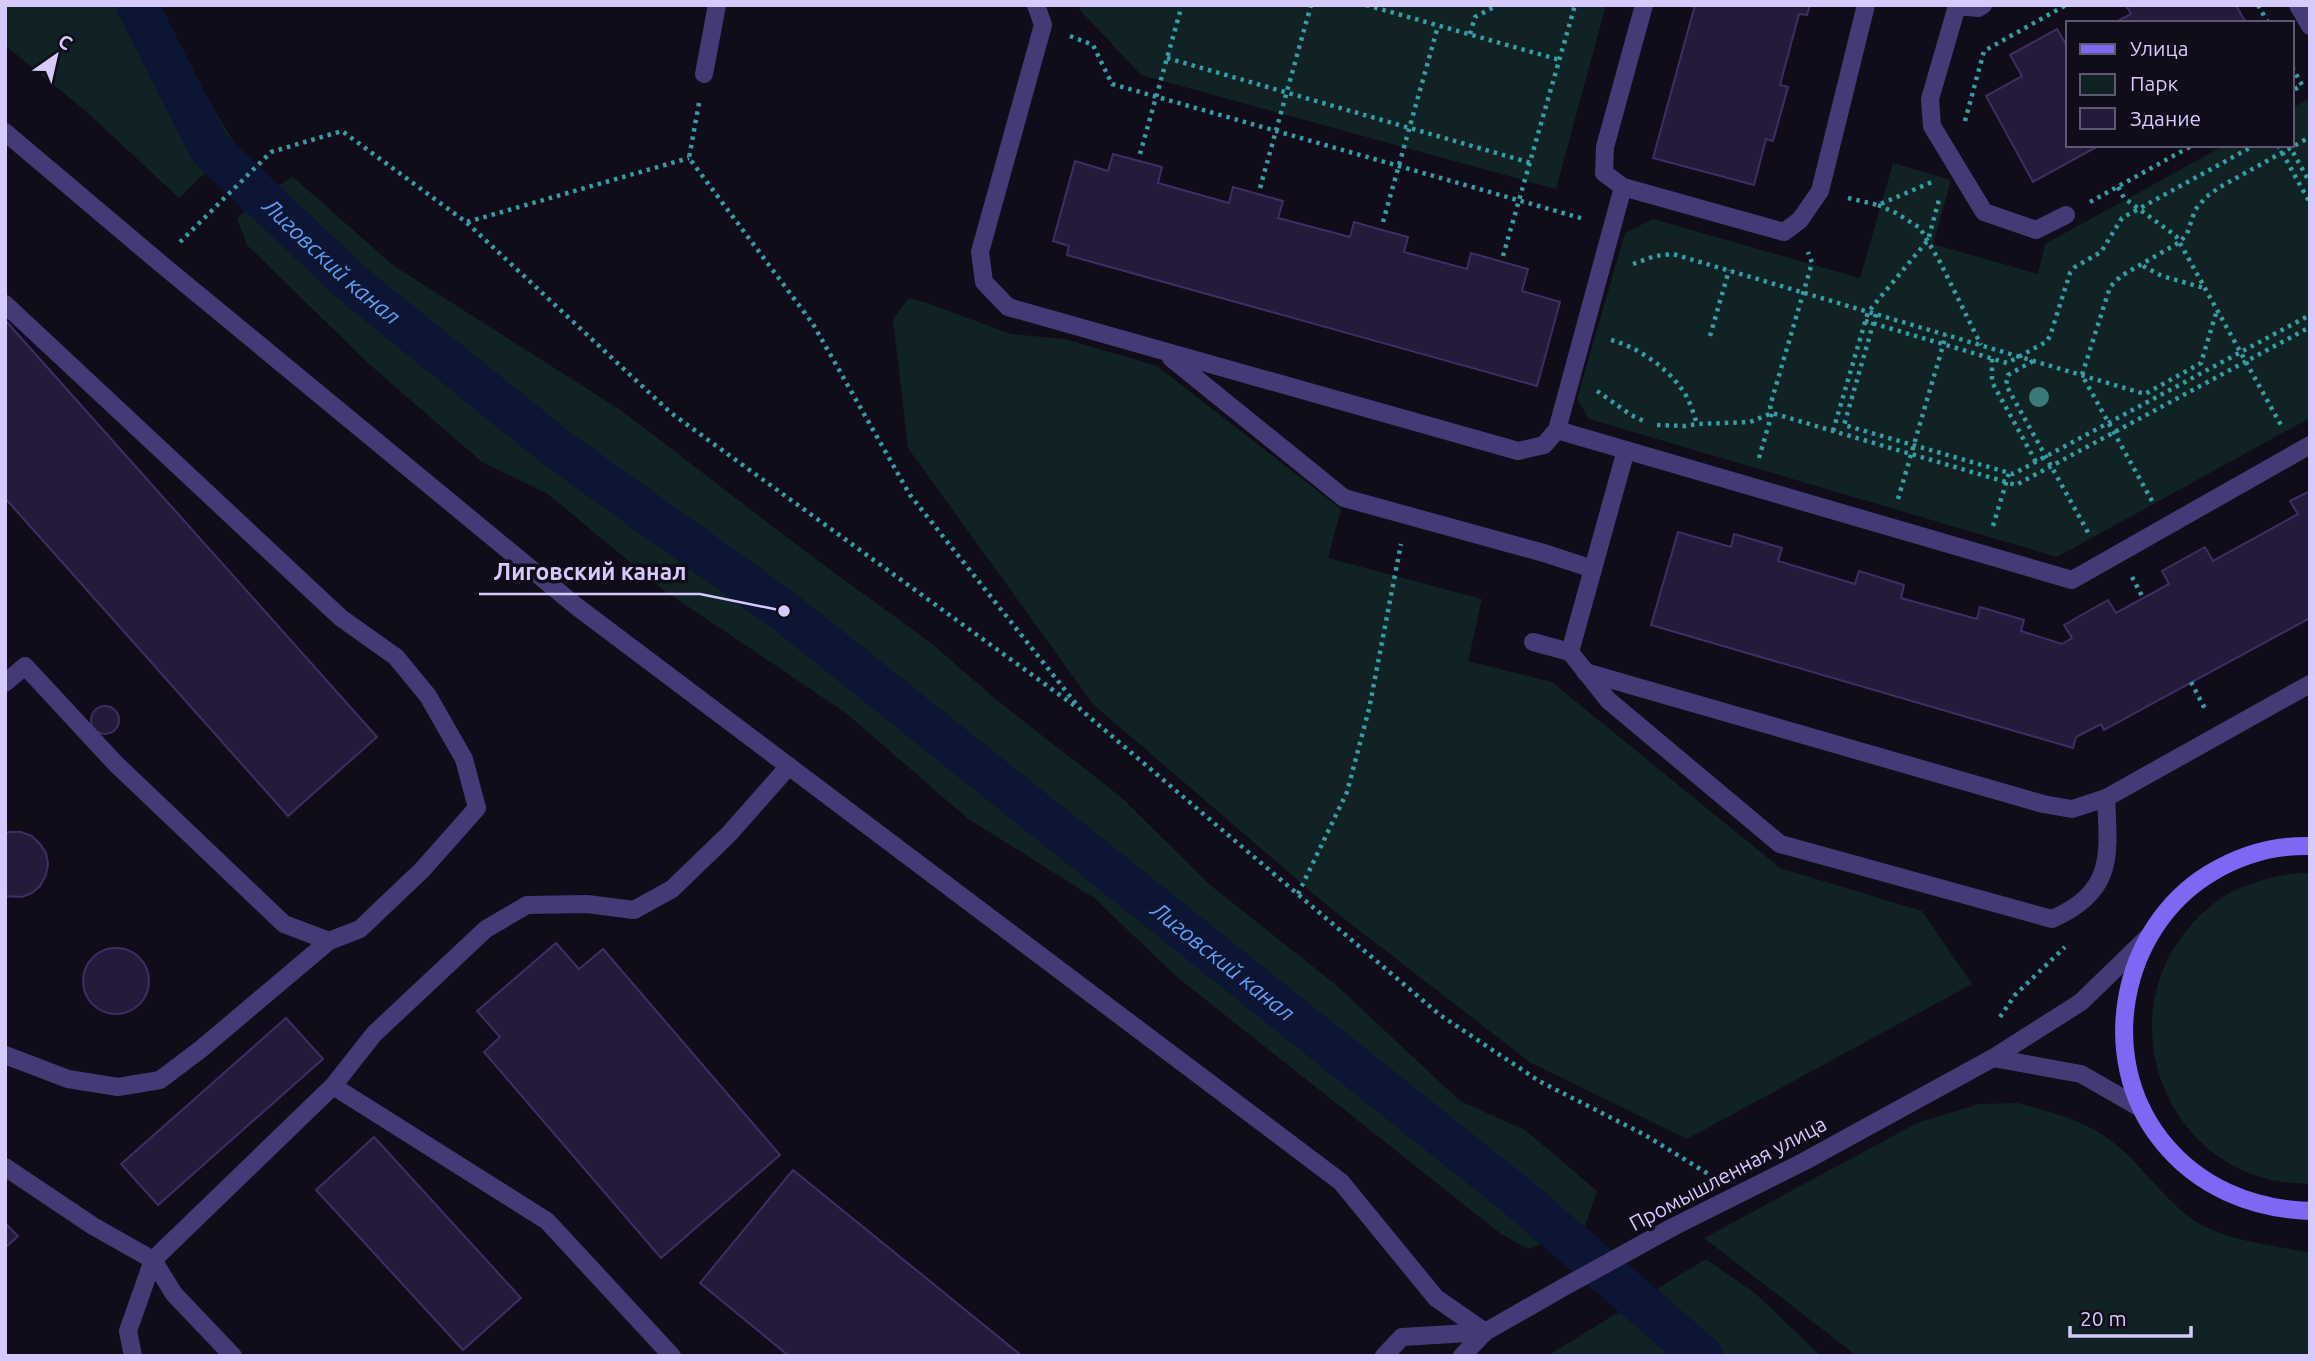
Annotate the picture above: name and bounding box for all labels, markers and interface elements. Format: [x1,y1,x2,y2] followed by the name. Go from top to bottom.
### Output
[21,21,91,91] north arrow
[2066,21,2294,147] legend
[54,29,77,54] text: С
[2130,36,2188,60] text: Улица
[2130,71,2179,95] text: Парк
[2130,106,2201,130] text: Здание
[258,192,406,329] water label: Лиговский канал
[479,550,700,594] callout: Лиговский канал
[494,559,686,584] text: Лиговский канал
[1146,896,1300,1026] water label: Лиговский канал
[1625,1111,1830,1235] street label: Промышленная улица
[2070,1294,2191,1338] scale bar
[2080,1306,2127,1330] text: 20 m

